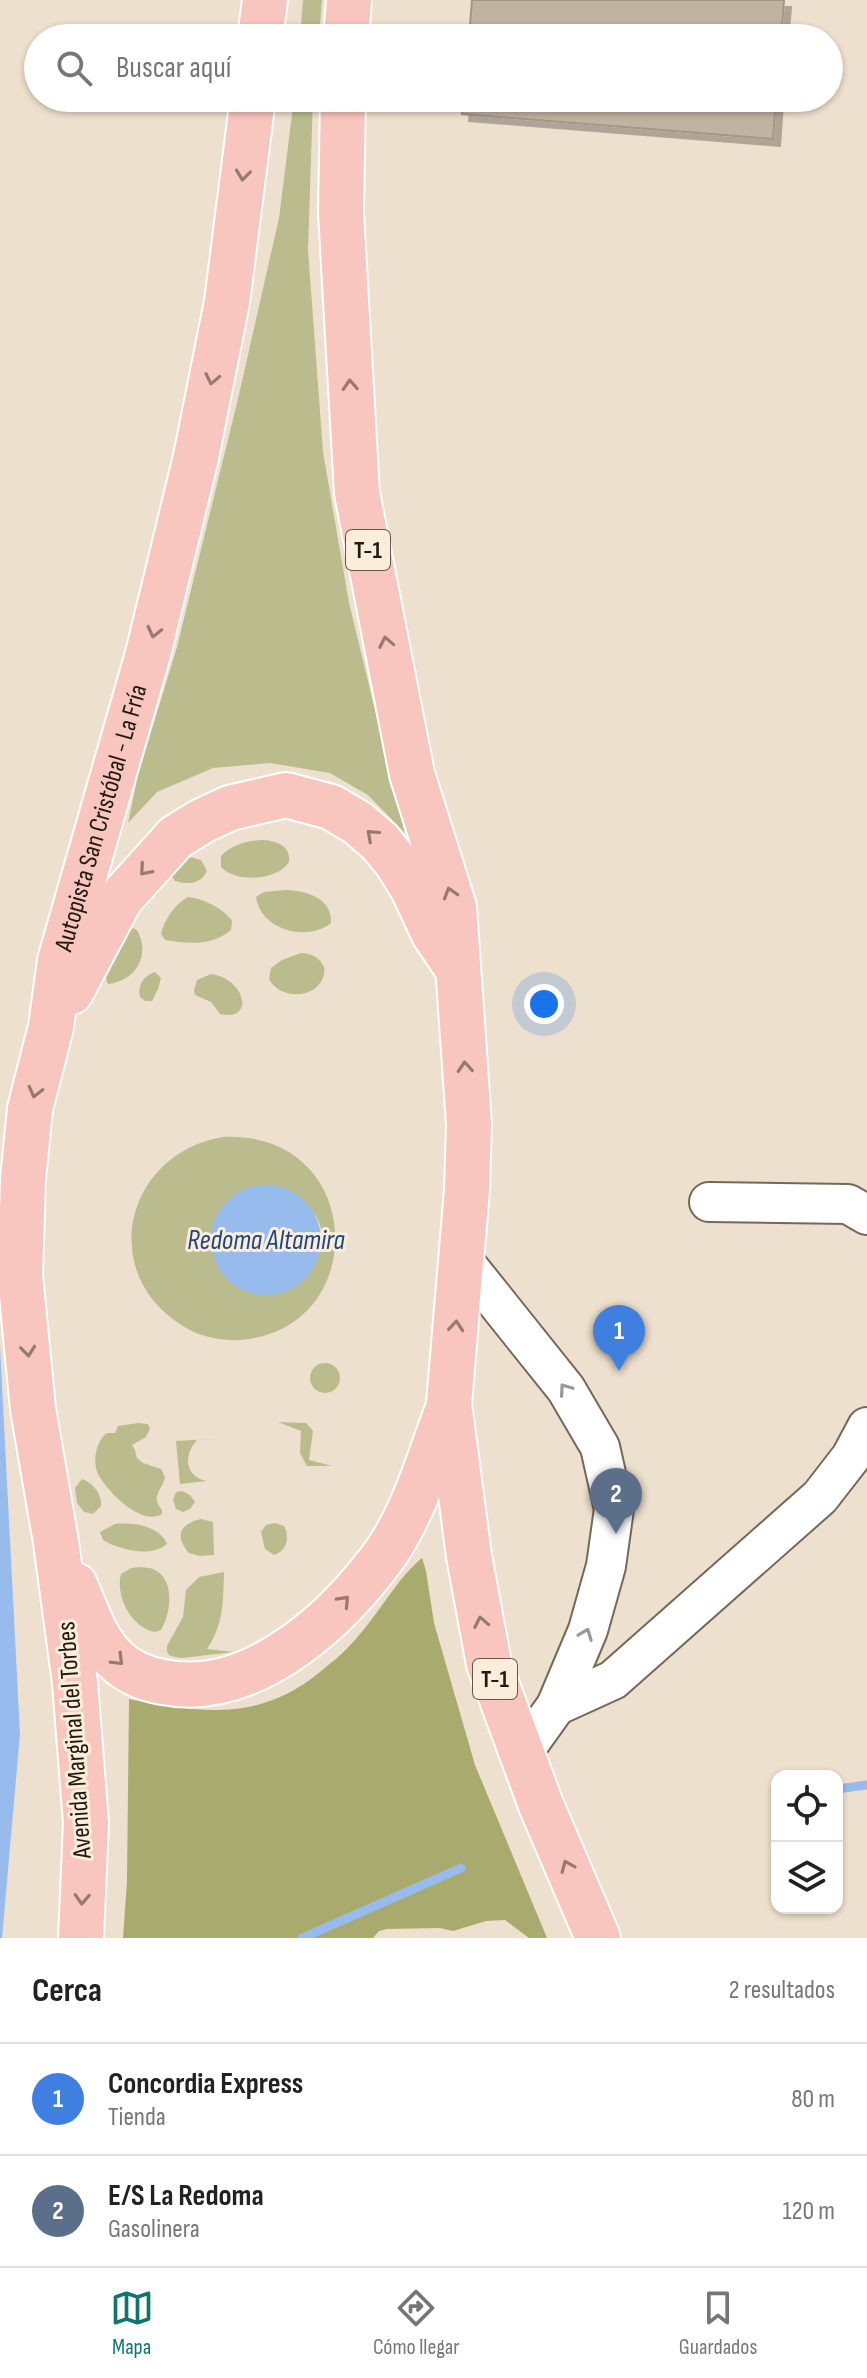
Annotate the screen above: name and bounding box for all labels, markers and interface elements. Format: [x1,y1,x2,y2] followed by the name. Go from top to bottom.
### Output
[24,24,843,112] search box
[52,46,96,90] icon: search
[116,50,231,86] text: Buscar aquí
[235,169,252,182] one-way arrow
[204,371,221,385] one-way arrow
[342,378,359,391] one-way arrow
[346,530,390,570] road number: T-1
[146,625,163,638] one-way arrow
[378,635,395,648] one-way arrow
[48,681,154,956] street label: Autopista San Cristóbal - La Fría
[366,830,381,845] one-way arrow
[141,860,155,875] one-way arrow
[443,887,459,901] one-way arrow
[524,984,564,1024] your location
[457,1060,474,1073] one-way arrow
[27,1085,44,1098] one-way arrow
[187,1224,345,1257] water label: Redoma Altamira
[593,1305,645,1371] pin: 1
[447,1319,464,1332] one-way arrow
[19,1345,36,1358] one-way arrow
[560,1384,575,1398] one-way arrow
[590,1468,642,1534] pin: 2
[335,1596,349,1610] one-way arrow
[474,1615,491,1628] one-way arrow
[51,1620,99,1861] street label: Avenida Marginal del Torbes
[576,1628,593,1642] one-way arrow
[109,1651,123,1665] one-way arrow
[473,1659,517,1699] road number: T-1
[771,1770,843,1914] map controls
[771,1770,843,1842] button: locate
[771,1842,843,1914] button: layers
[561,1860,577,1875] one-way arrow
[74,1893,91,1906] one-way arrow
[32,1970,102,2011] text: Cerca
[729,1975,835,2006] text: 2 resultados
[108,2066,303,2102] text: Concordia Express
[53,2084,63,2115] text: 1
[791,2084,835,2115] text: 80 m
[108,2102,166,2133] text: Tienda
[108,2178,264,2214] text: E/S La Redoma
[52,2196,64,2227] text: 2
[782,2196,835,2227] text: 120 m
[108,2214,200,2245] text: Gasolinera
[110,2286,154,2361] tab: Mapa
[373,2286,460,2361] tab: Cómo llegar
[679,2286,757,2361] tab: Guardados

